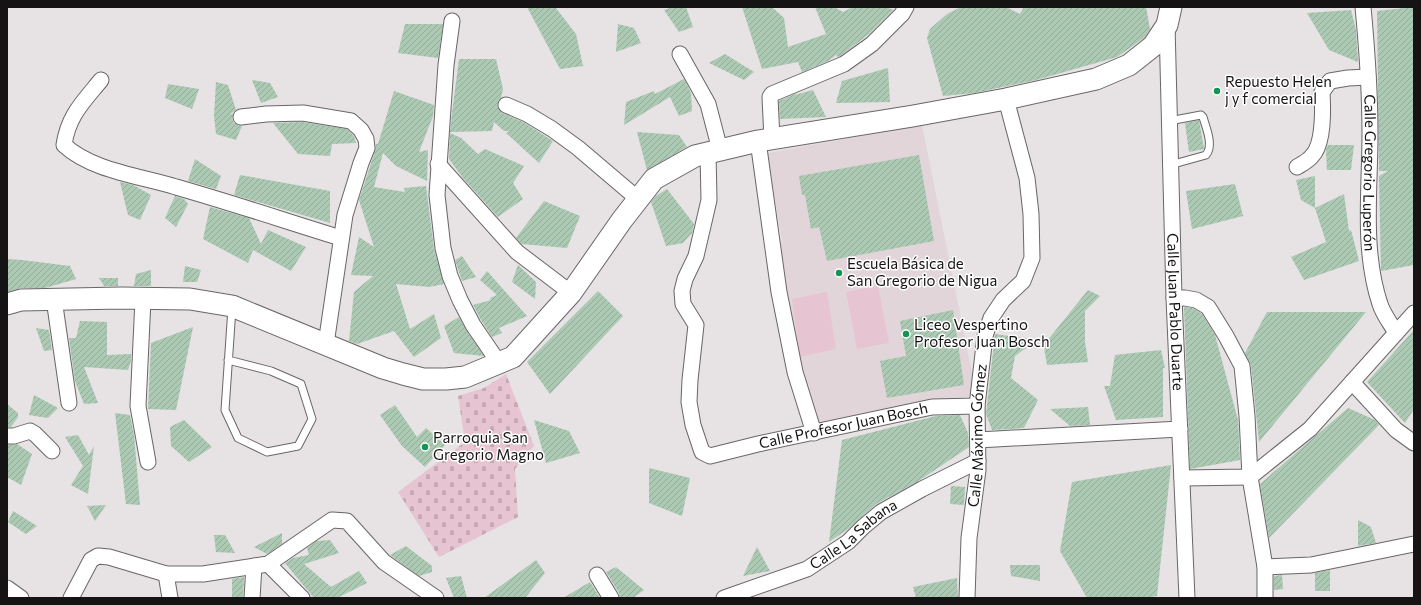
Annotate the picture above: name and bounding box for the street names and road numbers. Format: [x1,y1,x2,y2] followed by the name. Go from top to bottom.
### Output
[1360,94,1380,252] street label: Calle Gregorio Luperón
[1164,233,1188,391] street label: Calle Juan Pablo Duarte
[963,363,990,508] street label: Calle Máximo Gómez
[757,398,929,452] street label: Calle Profesor Juan Bosch
[806,495,900,573] street label: Calle La Sabana

